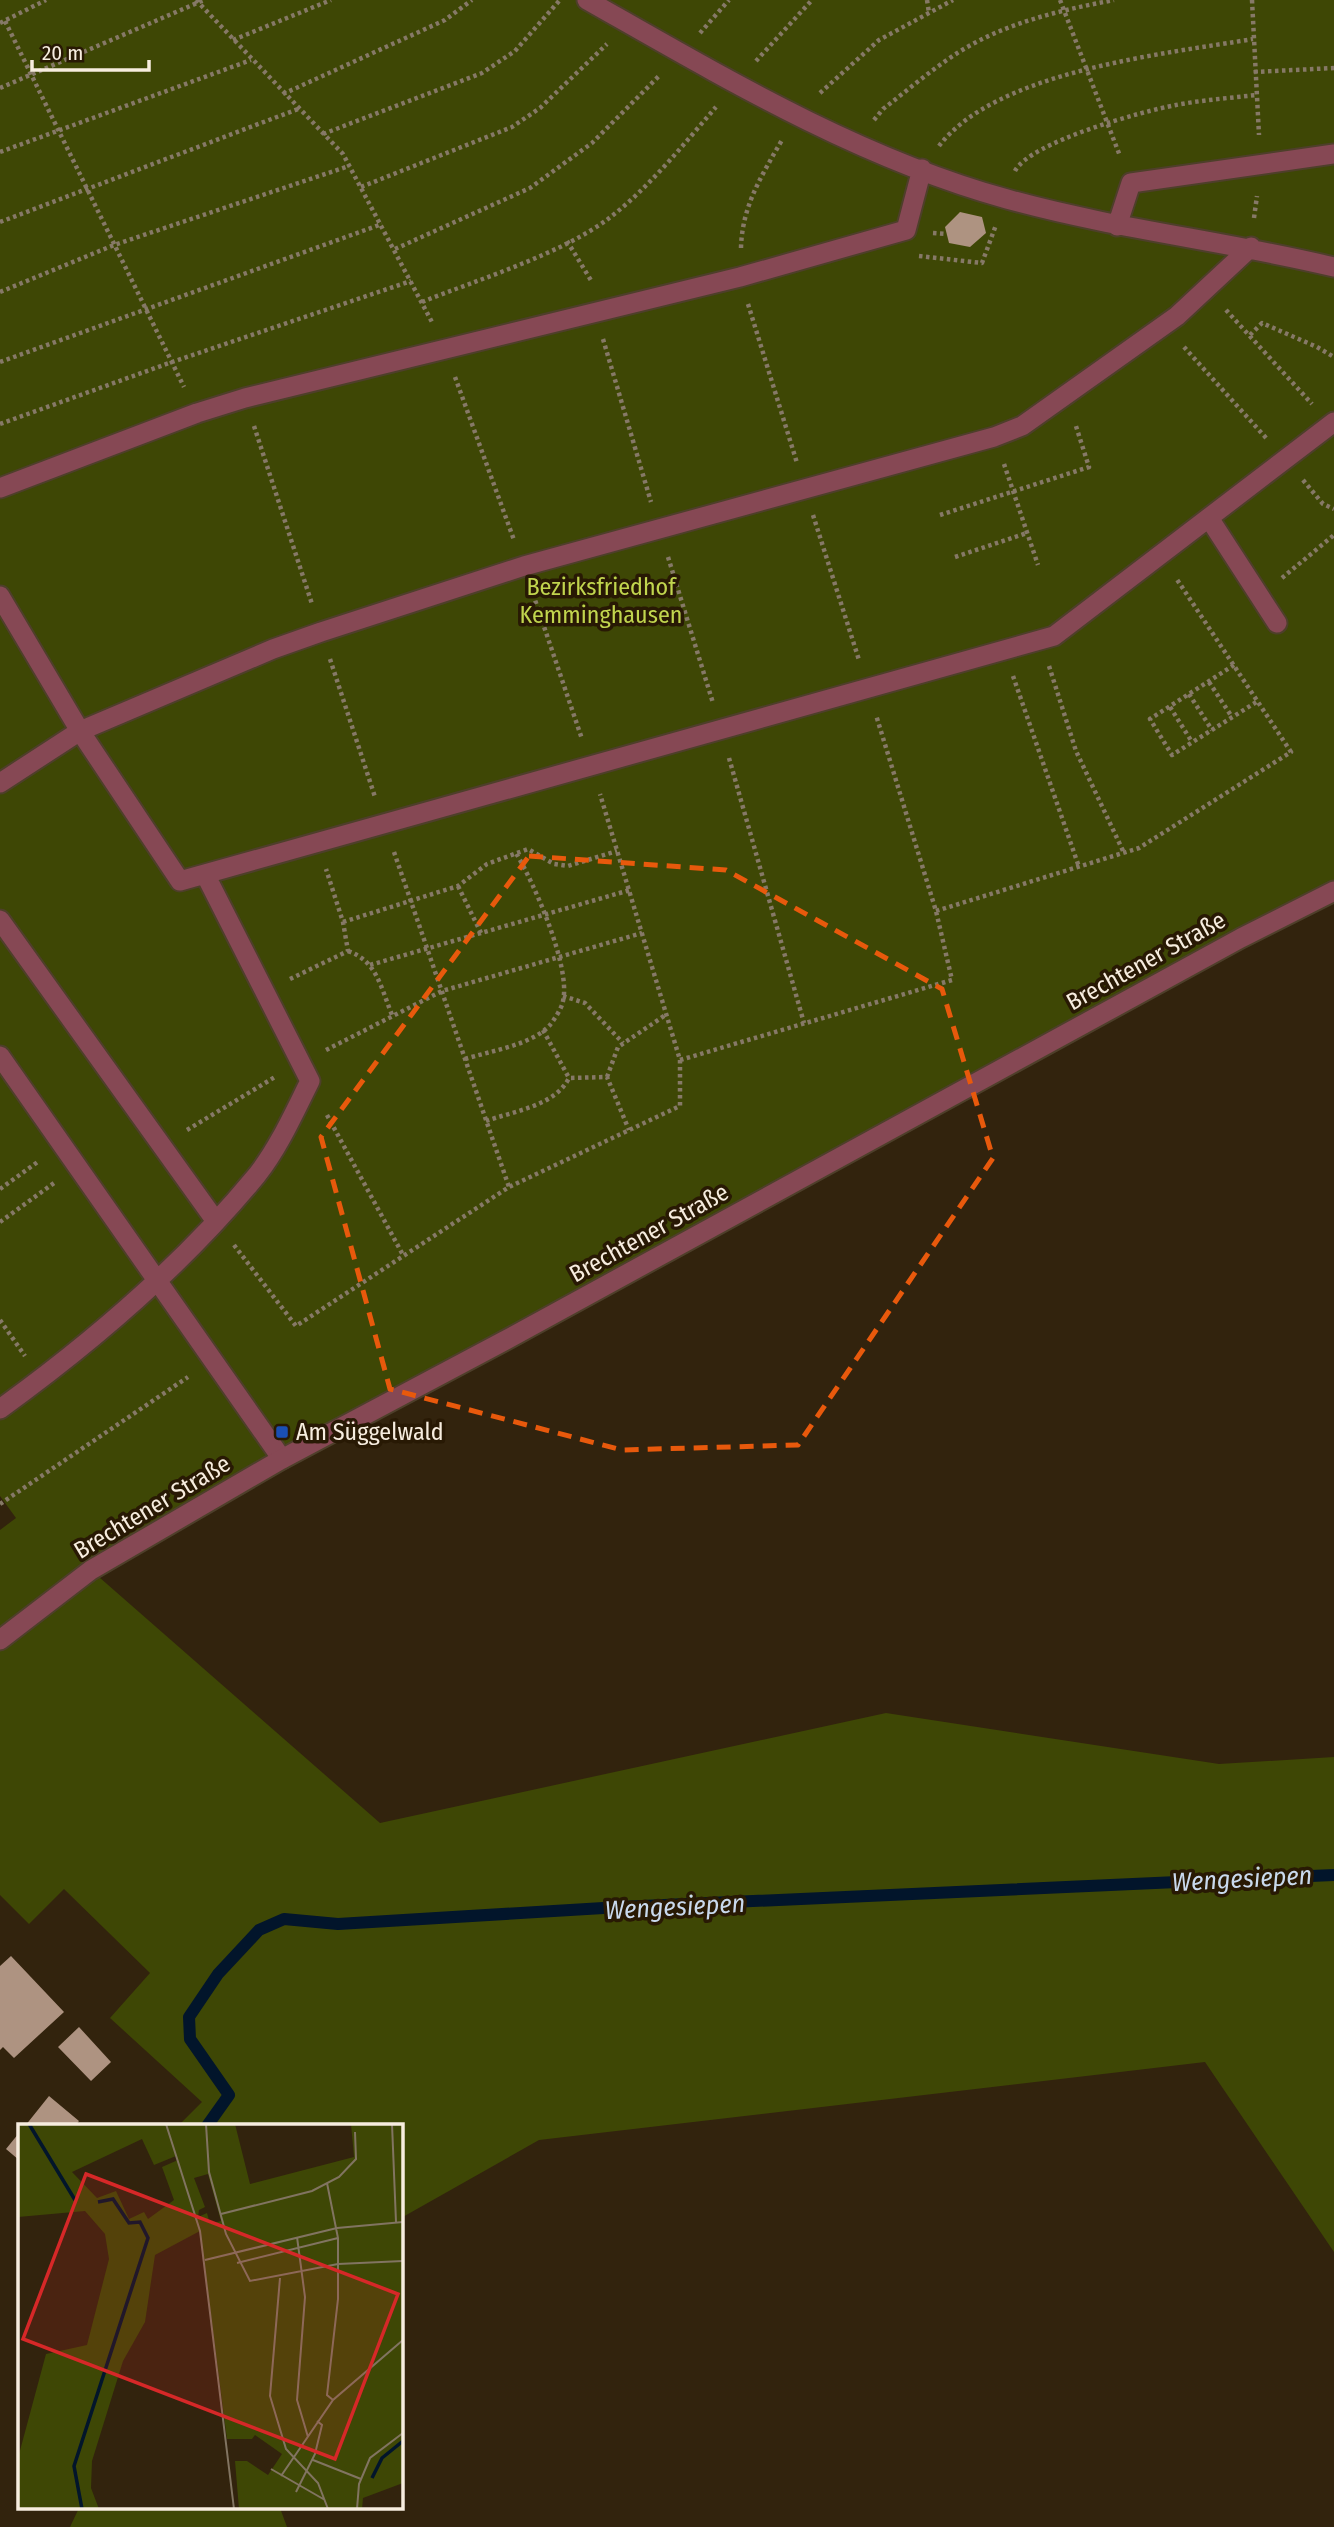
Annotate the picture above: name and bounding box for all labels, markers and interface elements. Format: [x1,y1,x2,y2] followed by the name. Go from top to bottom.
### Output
[32,28,149,72] scale bar
[42,40,83,66] text: 20 m
[520,573,682,629] park label: Bezirksfriedhof Kemminghausen
[1062,906,1230,1016] street label: Brechtener Straße
[565,1178,733,1288] street label: Brechtener Straße
[296,1418,444,1446] place label: Am Süggelwald
[274,1424,290,1440] marker: Am Süggelwald
[69,1449,235,1565] street label: Brechtener Straße
[1171,1860,1313,1898] water label: Wengesiepen
[604,1888,746,1926] water label: Wengesiepen
[18,2124,402,2510] inset map

